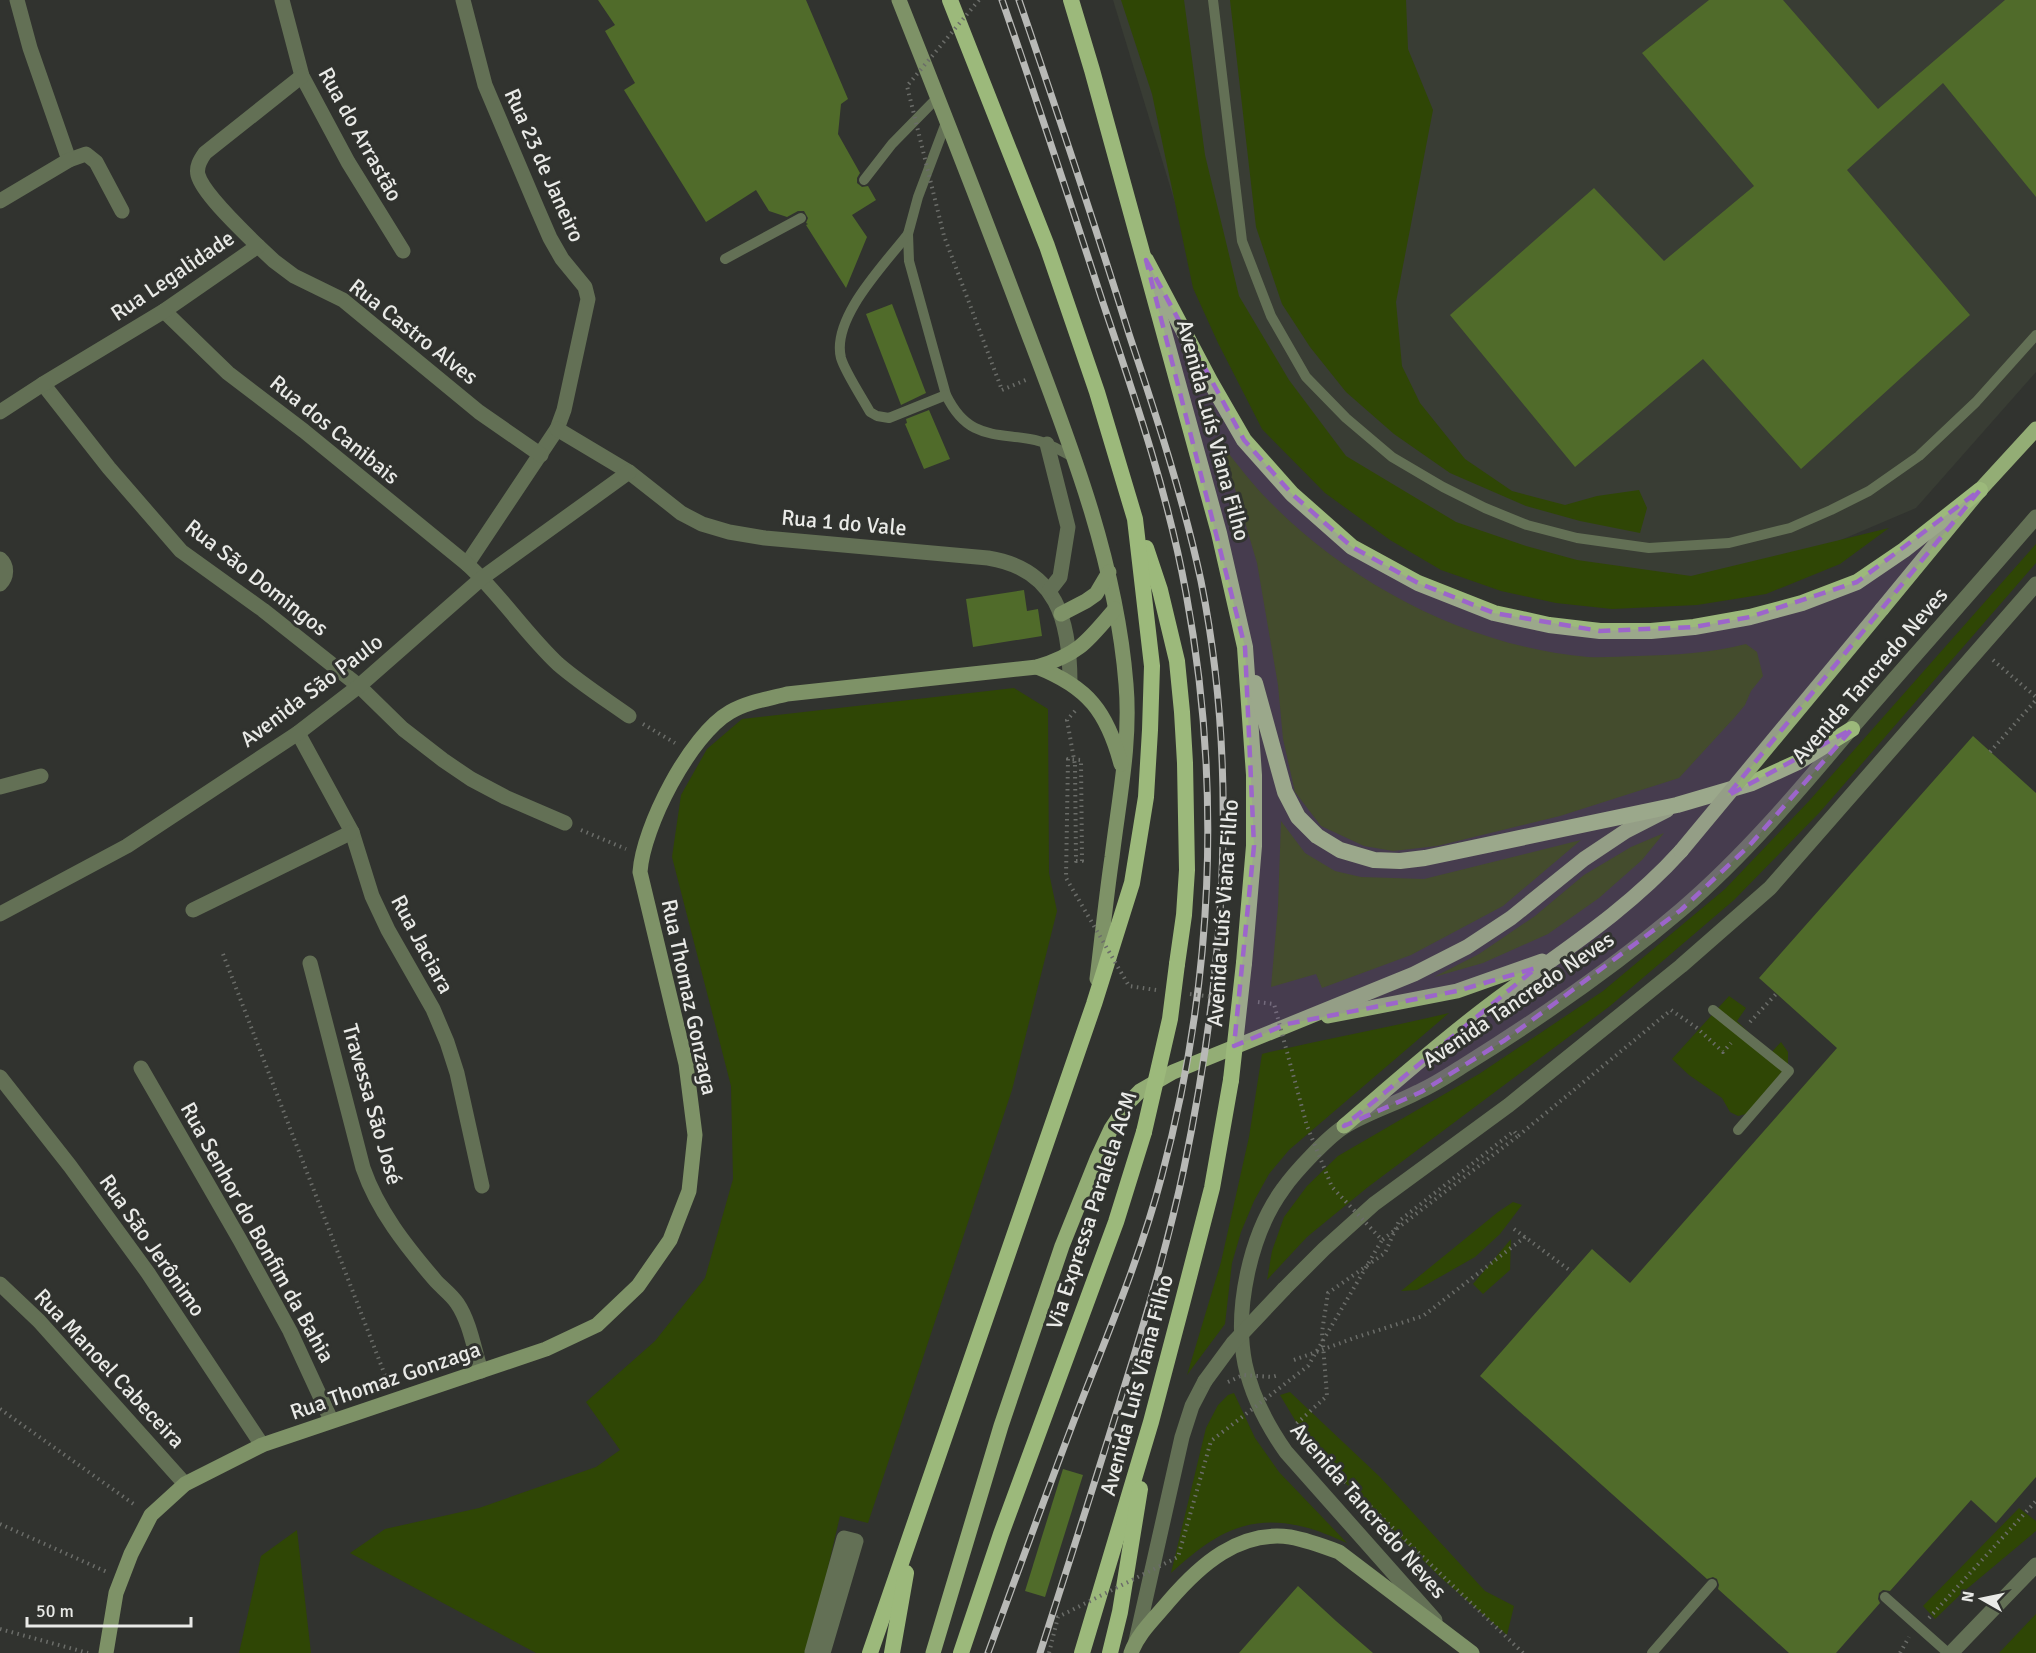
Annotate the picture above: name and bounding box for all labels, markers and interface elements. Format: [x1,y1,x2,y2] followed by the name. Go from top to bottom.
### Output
[313,62,409,206] street label: Rua do Arrastão
[499,84,591,246] street label: Rua 23 de Janeiro
[105,224,239,327] street label: Rua Legalidade
[344,273,484,390] street label: Rua Castro Alves
[1171,317,1256,544] street label: Avenida Luís Viana Filho
[264,369,405,490] street label: Rua dos Canibais
[780,504,908,541] street label: Rua 1 do Vale
[180,513,334,642] street label: Rua São Domingos
[1785,582,1953,769] street label: Avenida Tancredo Neves
[235,628,388,753] street label: Avenida São Paulo
[1201,798,1244,1028] street label: Avenida Luís Viana Filho
[385,890,460,998] street label: Rua Jaciara
[656,897,723,1098] street label: Rua Thomaz Gonzaga
[1418,925,1619,1073] street label: Avenida Tancredo Neves
[337,1021,408,1188] street label: Travessa São José
[1040,1088,1143,1333] street label: Via Expressa Paralela ACM
[175,1097,340,1367] street label: Rua Senhor do Bonfim da Bahia
[94,1169,212,1322] street label: Rua São Jerônimo
[1094,1272,1179,1499] street label: Avenida Luís Viana Filho
[29,1283,191,1454] street label: Rua Manoel Cabeceira
[286,1335,484,1426] street label: Rua Thomaz Gonzaga
[1285,1417,1453,1604] street label: Avenida Tancredo Neves
[1952,1569,2012,1629] north arrow
[27,1590,190,1628] scale bar
[1957,1590,1979,1604] text: N
[36,1600,74,1622] text: 50 m

